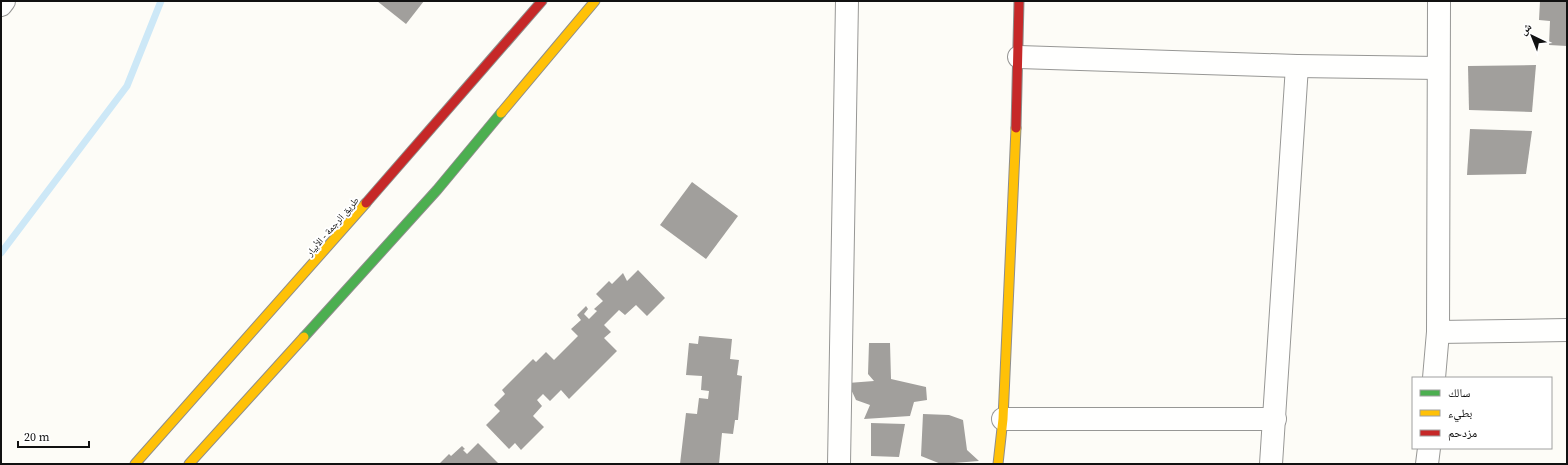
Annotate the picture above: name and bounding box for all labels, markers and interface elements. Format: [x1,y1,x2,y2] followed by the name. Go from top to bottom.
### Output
[1512,16,1552,56] north arrow
[1516,19,1535,39] text: ش
[302,194,362,259] street label: طريق الرجمة - الأبيار
[1412,377,1552,449] legend
[1448,385,1470,401] text: سالك
[1448,405,1472,423] text: بطيء
[18,423,89,449] scale bar
[1448,425,1477,441] text: مزدحم
[24,429,50,445] text: 20 m

